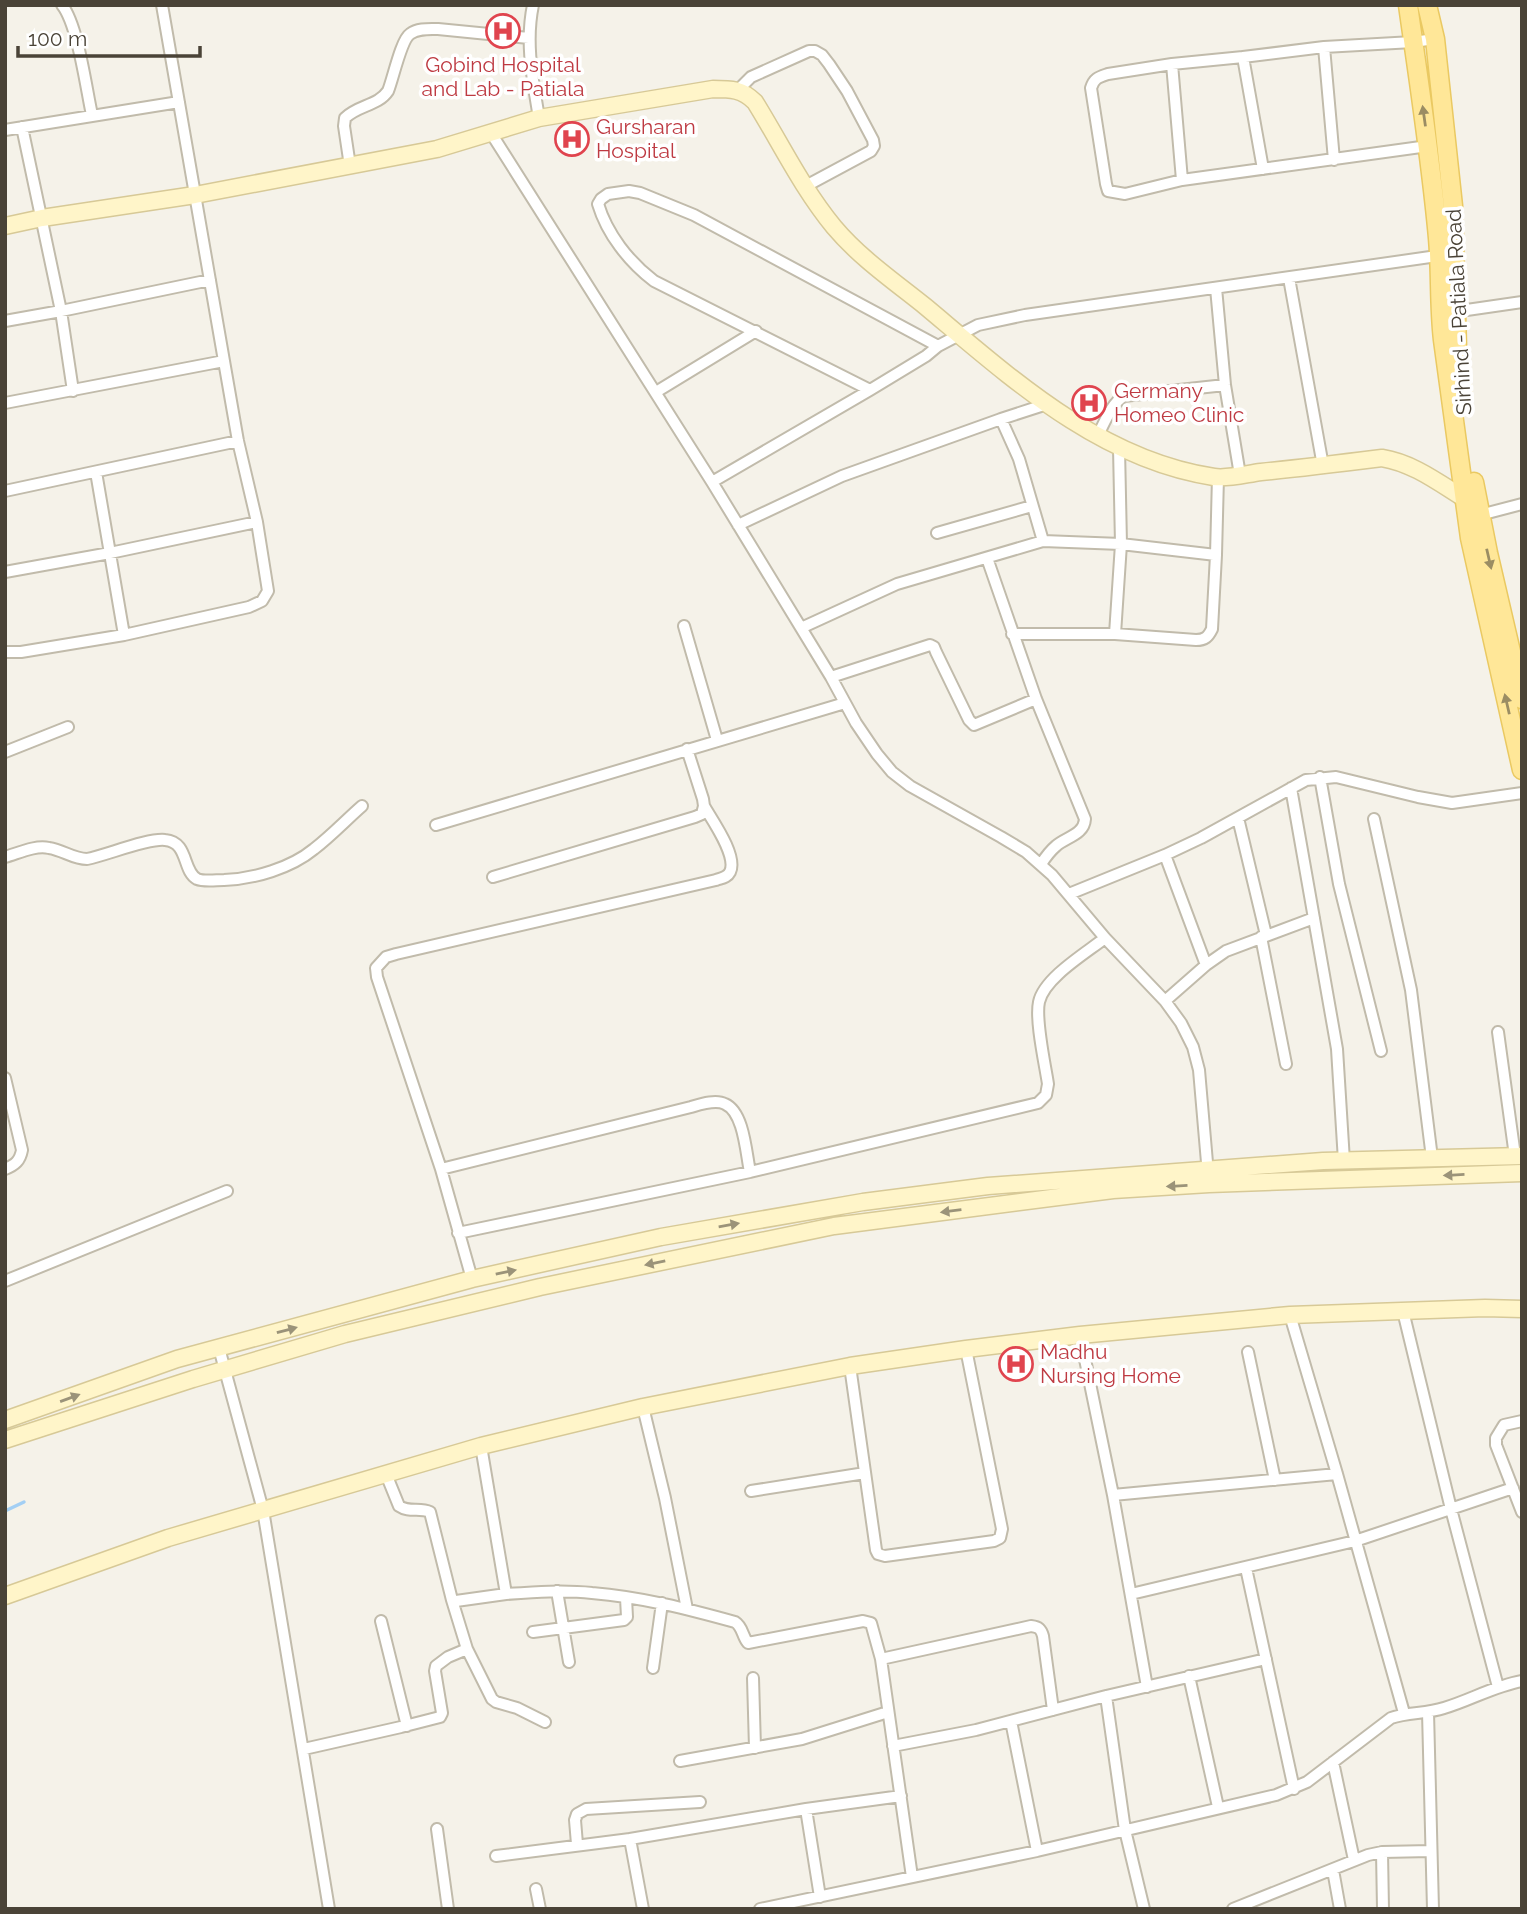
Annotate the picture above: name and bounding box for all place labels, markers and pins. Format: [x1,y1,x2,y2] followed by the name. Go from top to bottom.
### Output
[484,12,522,50] hospital icon: Gobind Hospital and Lab - Patiala
[422,52,584,101] place label: Gobind Hospital and Lab - Patiala
[596,114,696,163] place label: Gursharan Hospital
[553,120,591,158] hospital icon: Gursharan Hospital
[1114,378,1244,427] place label: Germany Homeo Clinic
[1070,384,1108,422] hospital icon: Germany Homeo Clinic
[1040,1339,1181,1388] place label: Madhu Nursing Home
[997,1345,1035,1383] hospital icon: Madhu Nursing Home

